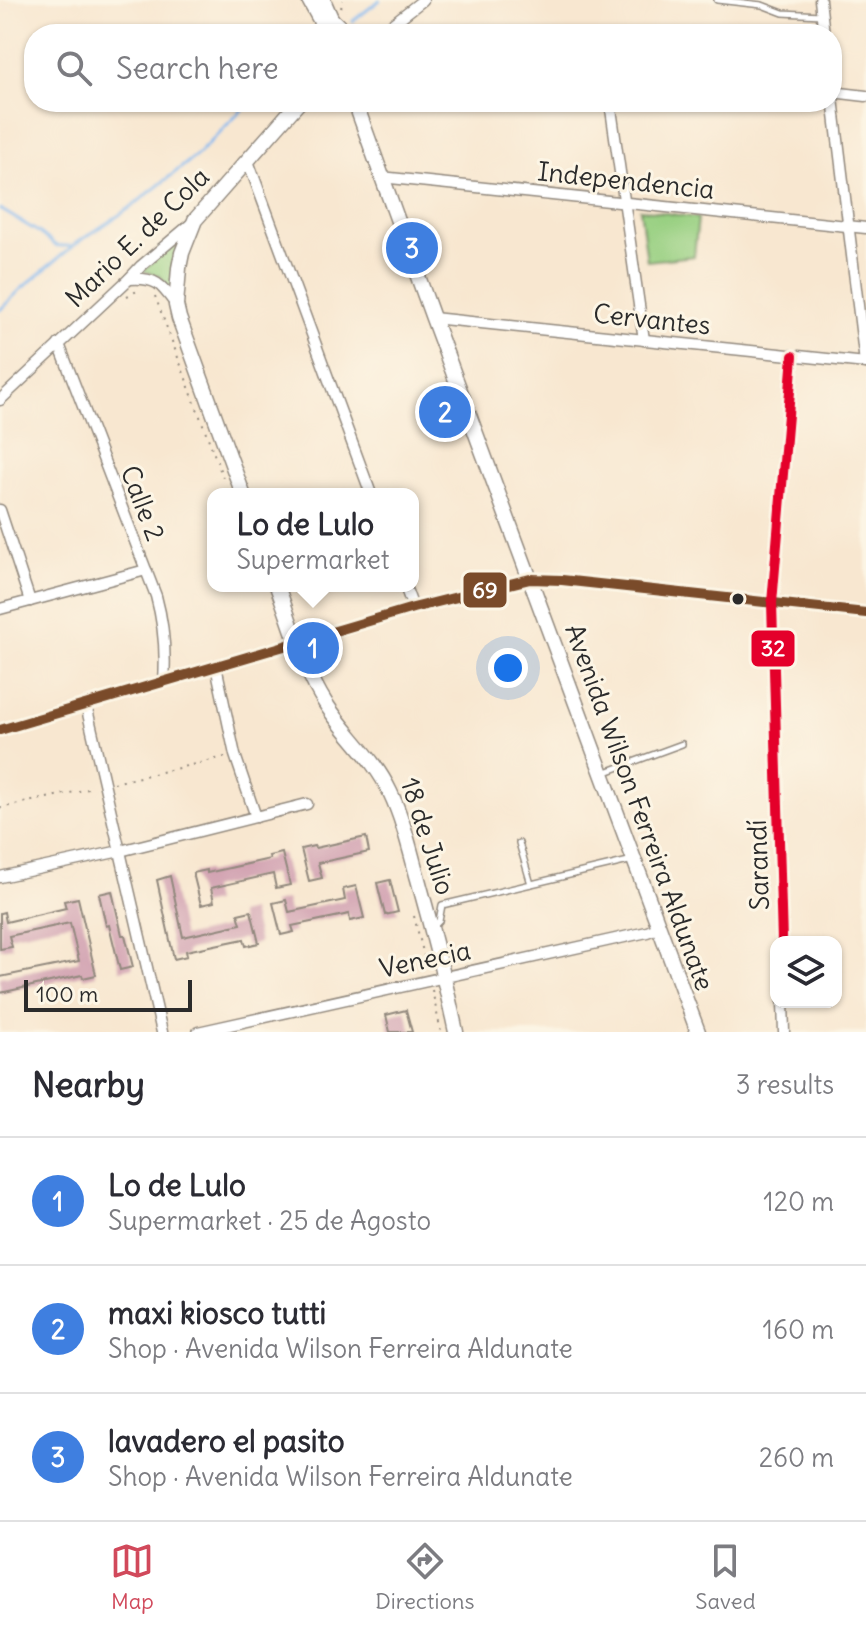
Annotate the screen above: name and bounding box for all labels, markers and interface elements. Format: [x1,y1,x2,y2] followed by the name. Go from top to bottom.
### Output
[24,24,842,112] search box
[52,46,96,90] icon: search
[116,49,279,87] text: Search here
[536,154,716,206] street label: Independencia
[58,160,216,314] street label: Mario E. de Cola
[386,218,438,278] pin: 3
[592,296,712,342] street label: Cervantes
[419,382,471,442] pin: 2
[114,461,172,545] street label: Calle 2
[207,488,419,592] popup
[236,505,374,543] text: Lo de Lulo
[236,543,390,576] text: Supermarket
[462,571,508,609] line badge: 69
[472,576,498,604] text: 69
[730,591,746,607] unlabelled marker
[287,618,339,678] pin: 1
[558,619,722,995] street label: Avenida Wilson Ferreira Aldunate
[750,629,796,668] line badge: 32
[761,634,785,662] text: 32
[488,648,528,688] your location
[394,773,462,899] street label: 18 de Julio
[740,819,776,911] street label: Sarandí
[376,933,474,985] street label: Venecia
[770,936,842,1008] map controls
[770,936,842,1008] button: layers
[24,976,192,1012] scale bar
[36,980,98,1008] text: 100 m
[32,1063,145,1106] text: Nearby
[736,1068,834,1101] text: 3 results
[108,1166,246,1204] text: Lo de Lulo
[53,1185,63,1218] text: 1
[763,1185,834,1218] text: 120 m
[108,1204,431,1237] text: Supermarket · 25 de Agosto
[108,1294,326,1332] text: maxi kiosco tutti
[51,1313,65,1346] text: 2
[763,1313,834,1346] text: 160 m
[108,1332,573,1365] text: Shop · Avenida Wilson Ferreira Aldunate
[108,1422,345,1460] text: lavadero el pasito
[51,1441,65,1474] text: 3
[759,1441,834,1474] text: 260 m
[108,1460,573,1493] text: Shop · Avenida Wilson Ferreira Aldunate
[110,1539,154,1615] tab: Map
[375,1539,475,1615] tab: Directions
[695,1539,756,1615] tab: Saved

